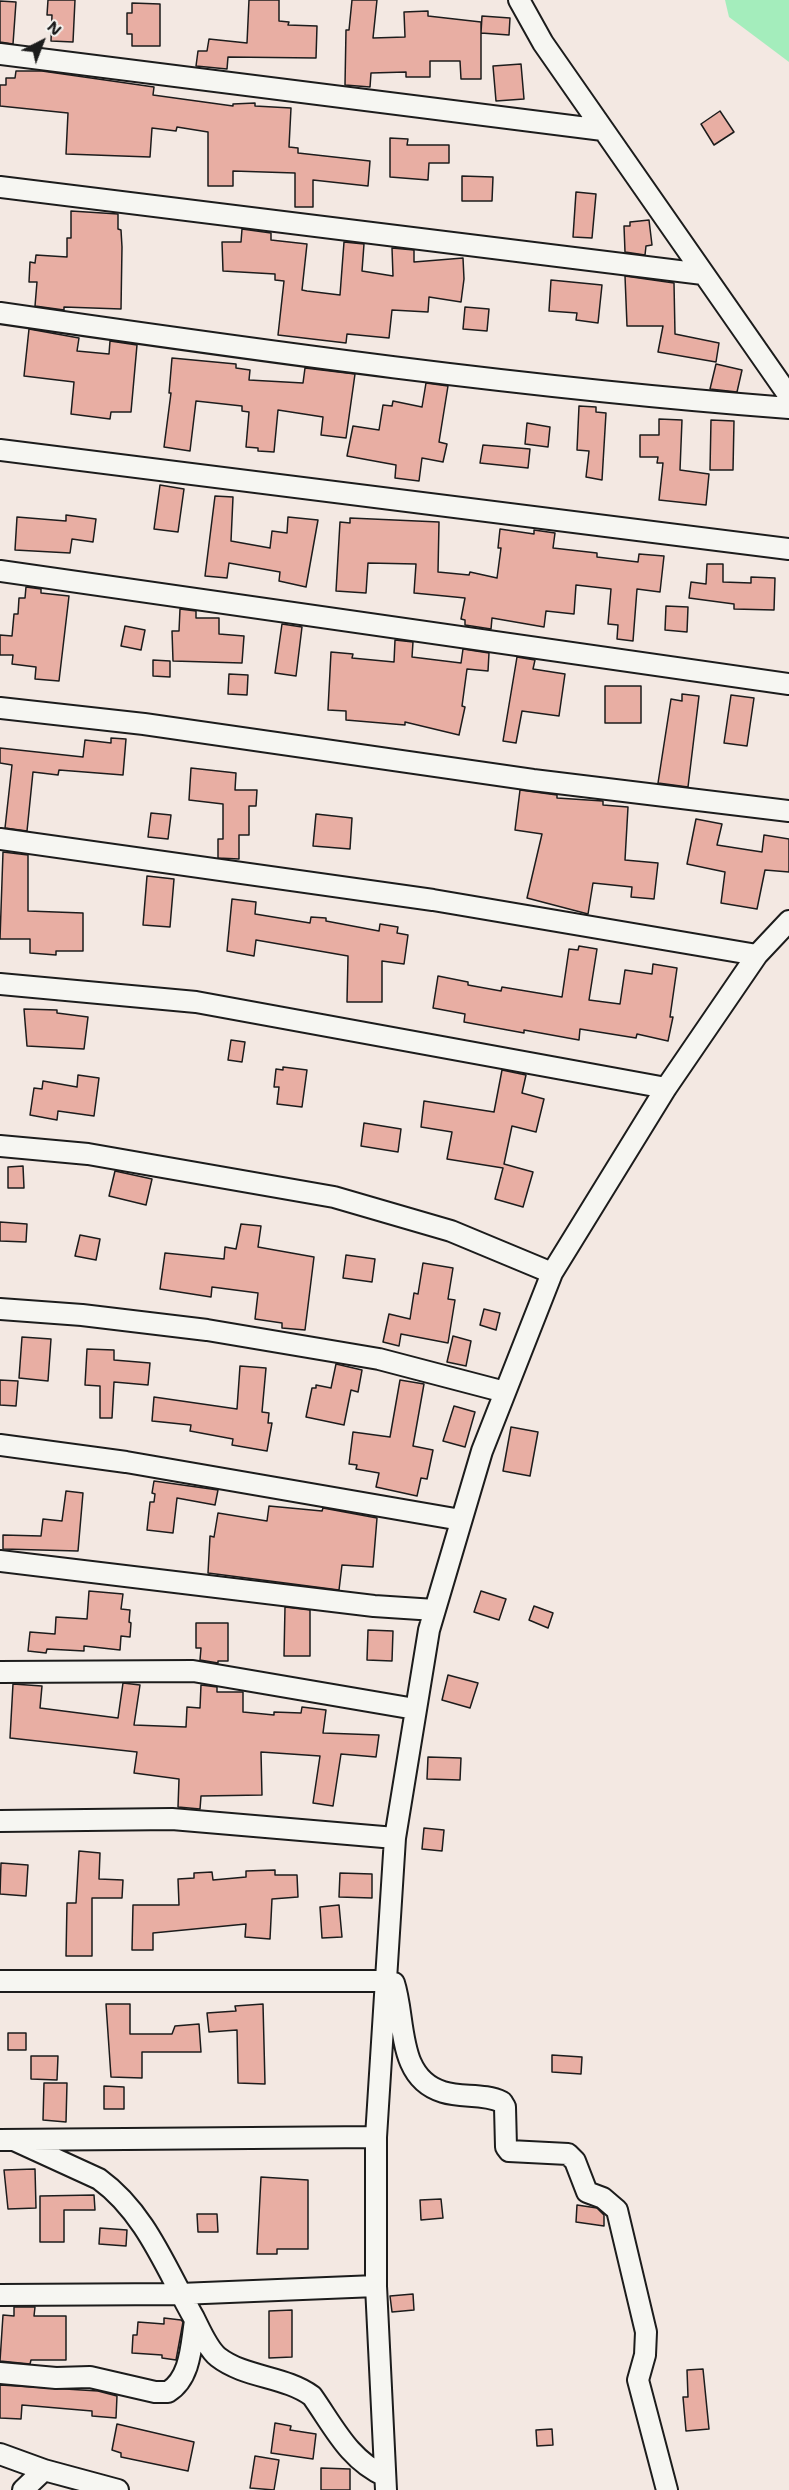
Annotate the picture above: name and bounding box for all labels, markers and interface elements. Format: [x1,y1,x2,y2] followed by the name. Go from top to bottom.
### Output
[12,12,72,72] north arrow
[43,16,66,40] text: N

